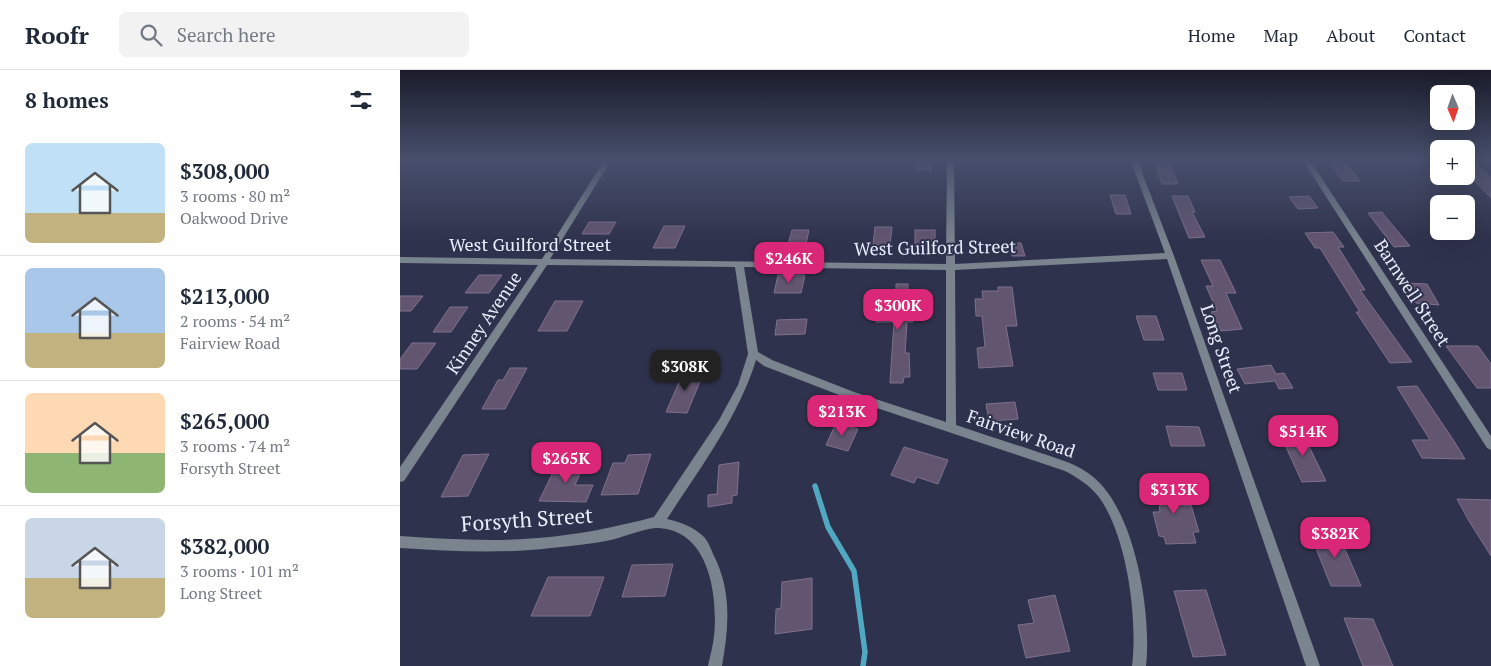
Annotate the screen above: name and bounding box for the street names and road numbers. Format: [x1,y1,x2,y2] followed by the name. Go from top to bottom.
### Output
[449,232,611,256] street label: West Guilford Street
[854,234,1017,260] street label: West Guilford Street
[1369,234,1457,351] street label: Barnwell Street
[440,266,526,379] street label: Kinney Avenue
[1196,301,1248,397] street label: Long Street
[964,403,1079,463] street label: Fairview Road
[460,500,594,538] street label: Forsyth Street

